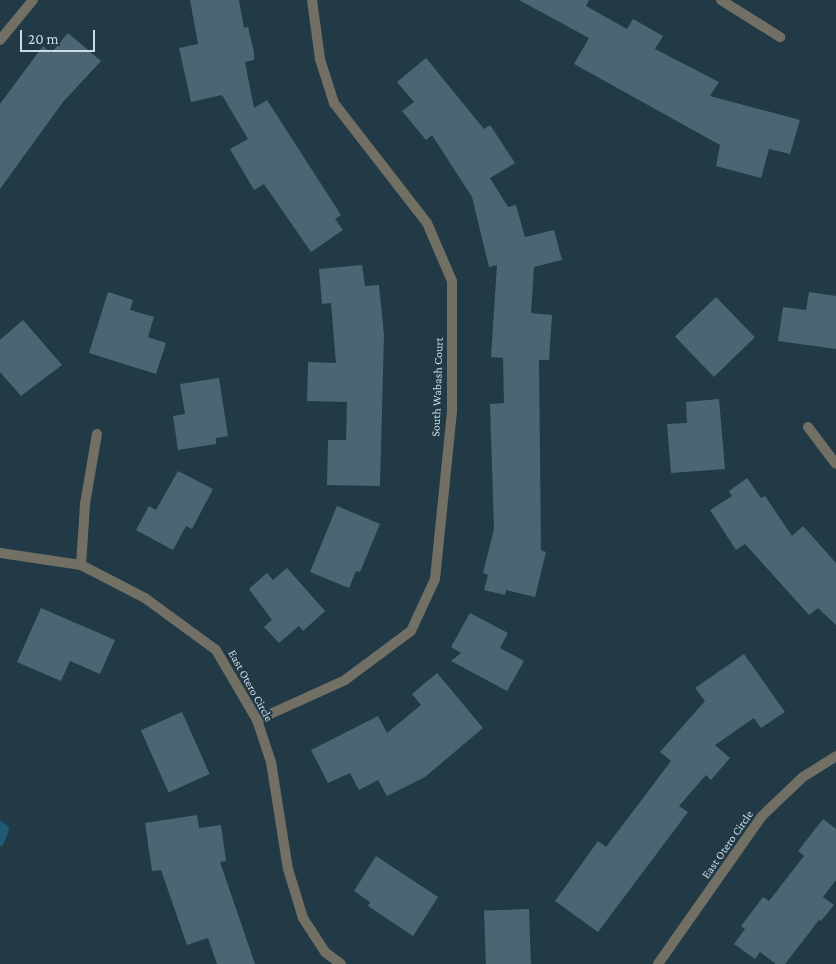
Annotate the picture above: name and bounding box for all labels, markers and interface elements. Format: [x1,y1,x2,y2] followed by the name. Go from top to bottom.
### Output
[22,20,98,52] scale bar
[28,31,59,47] text: 20 m
[429,337,447,437] street label: South Wabash Court
[224,648,276,724] street label: East Otero Circle
[699,808,757,882] street label: East Otero Circle

